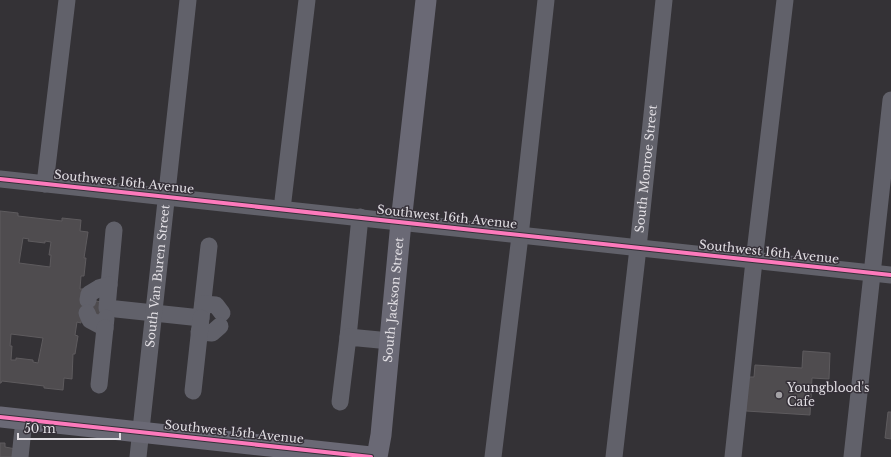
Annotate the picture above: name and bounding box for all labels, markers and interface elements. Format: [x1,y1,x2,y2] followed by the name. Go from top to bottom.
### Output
[632,103,660,234] street label: South Monroe Street
[53,167,195,196] street label: Southwest 16th Avenue
[376,202,518,231] street label: Southwest 16th Avenue
[142,203,173,348] street label: South Van Buren Street
[380,236,407,363] street label: South Jackson Street
[698,237,840,266] street label: Southwest 16th Avenue
[786,380,869,409] place label: Youngblood's Cafe
[774,390,784,400] marker: Youngblood's Cafe
[18,415,120,441] scale bar
[164,417,305,446] street label: Southwest 15th Avenue
[24,421,56,436] text: 50 m

